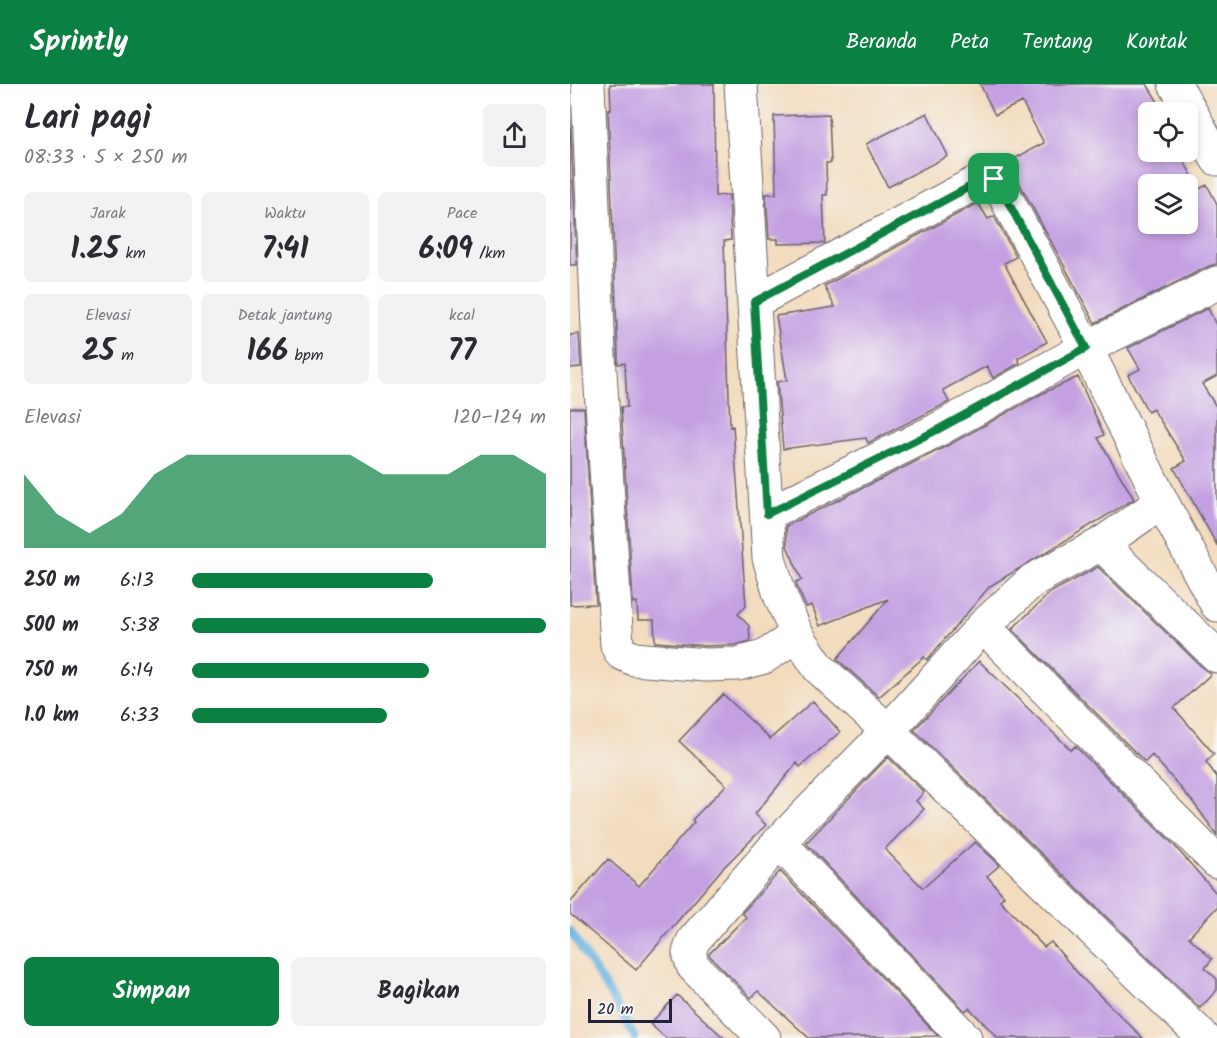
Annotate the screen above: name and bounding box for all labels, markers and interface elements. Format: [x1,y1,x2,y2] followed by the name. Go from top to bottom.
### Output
[30,20,128,65] text: Sprintly
[846,26,917,59] text: Beranda
[950,26,989,59] text: Peta
[1022,26,1093,59] text: Tentang
[1126,26,1187,59] text: Kontak
[24,93,151,146] text: Lari pagi
[1138,102,1198,234] map controls
[1138,102,1198,162] button: locate
[483,104,546,167] button: share
[24,142,187,174] text: 08:33 · 5 × 250 m
[968,153,1019,204] pin
[977,162,1010,195] icon: arrive
[1138,174,1198,234] button: layers
[90,201,126,226] text: Jarak
[264,201,306,226] text: Waktu
[447,201,477,226] text: Pace
[70,226,119,274] text: 1.25
[262,226,308,274] text: 7:41
[419,226,473,274] text: 6:09
[119,241,146,266] text: km
[473,241,505,266] text: /km
[85,303,131,328] text: Elevasi
[237,303,333,328] text: Detak jantung
[449,303,475,328] text: kcal
[82,328,115,376] text: 25
[247,328,288,376] text: 166
[448,328,476,376] text: 77
[115,343,134,368] text: m
[288,343,323,368] text: bpm
[24,402,81,434] text: Elevasi
[453,402,546,434] text: 120–124 m
[24,565,80,597] text: 250 m
[120,565,154,597] text: 6:13
[24,610,79,642] text: 500 m
[120,610,159,642] text: 5:38
[24,655,78,687] text: 750 m
[120,655,153,687] text: 6:14
[24,700,79,732] text: 1.0 km
[120,700,159,732] text: 6:33
[24,957,279,1026] button: Simpan
[291,957,546,1026] button: Bagikan
[588,996,672,1024] scale bar
[597,997,633,1022] text: 20 m

